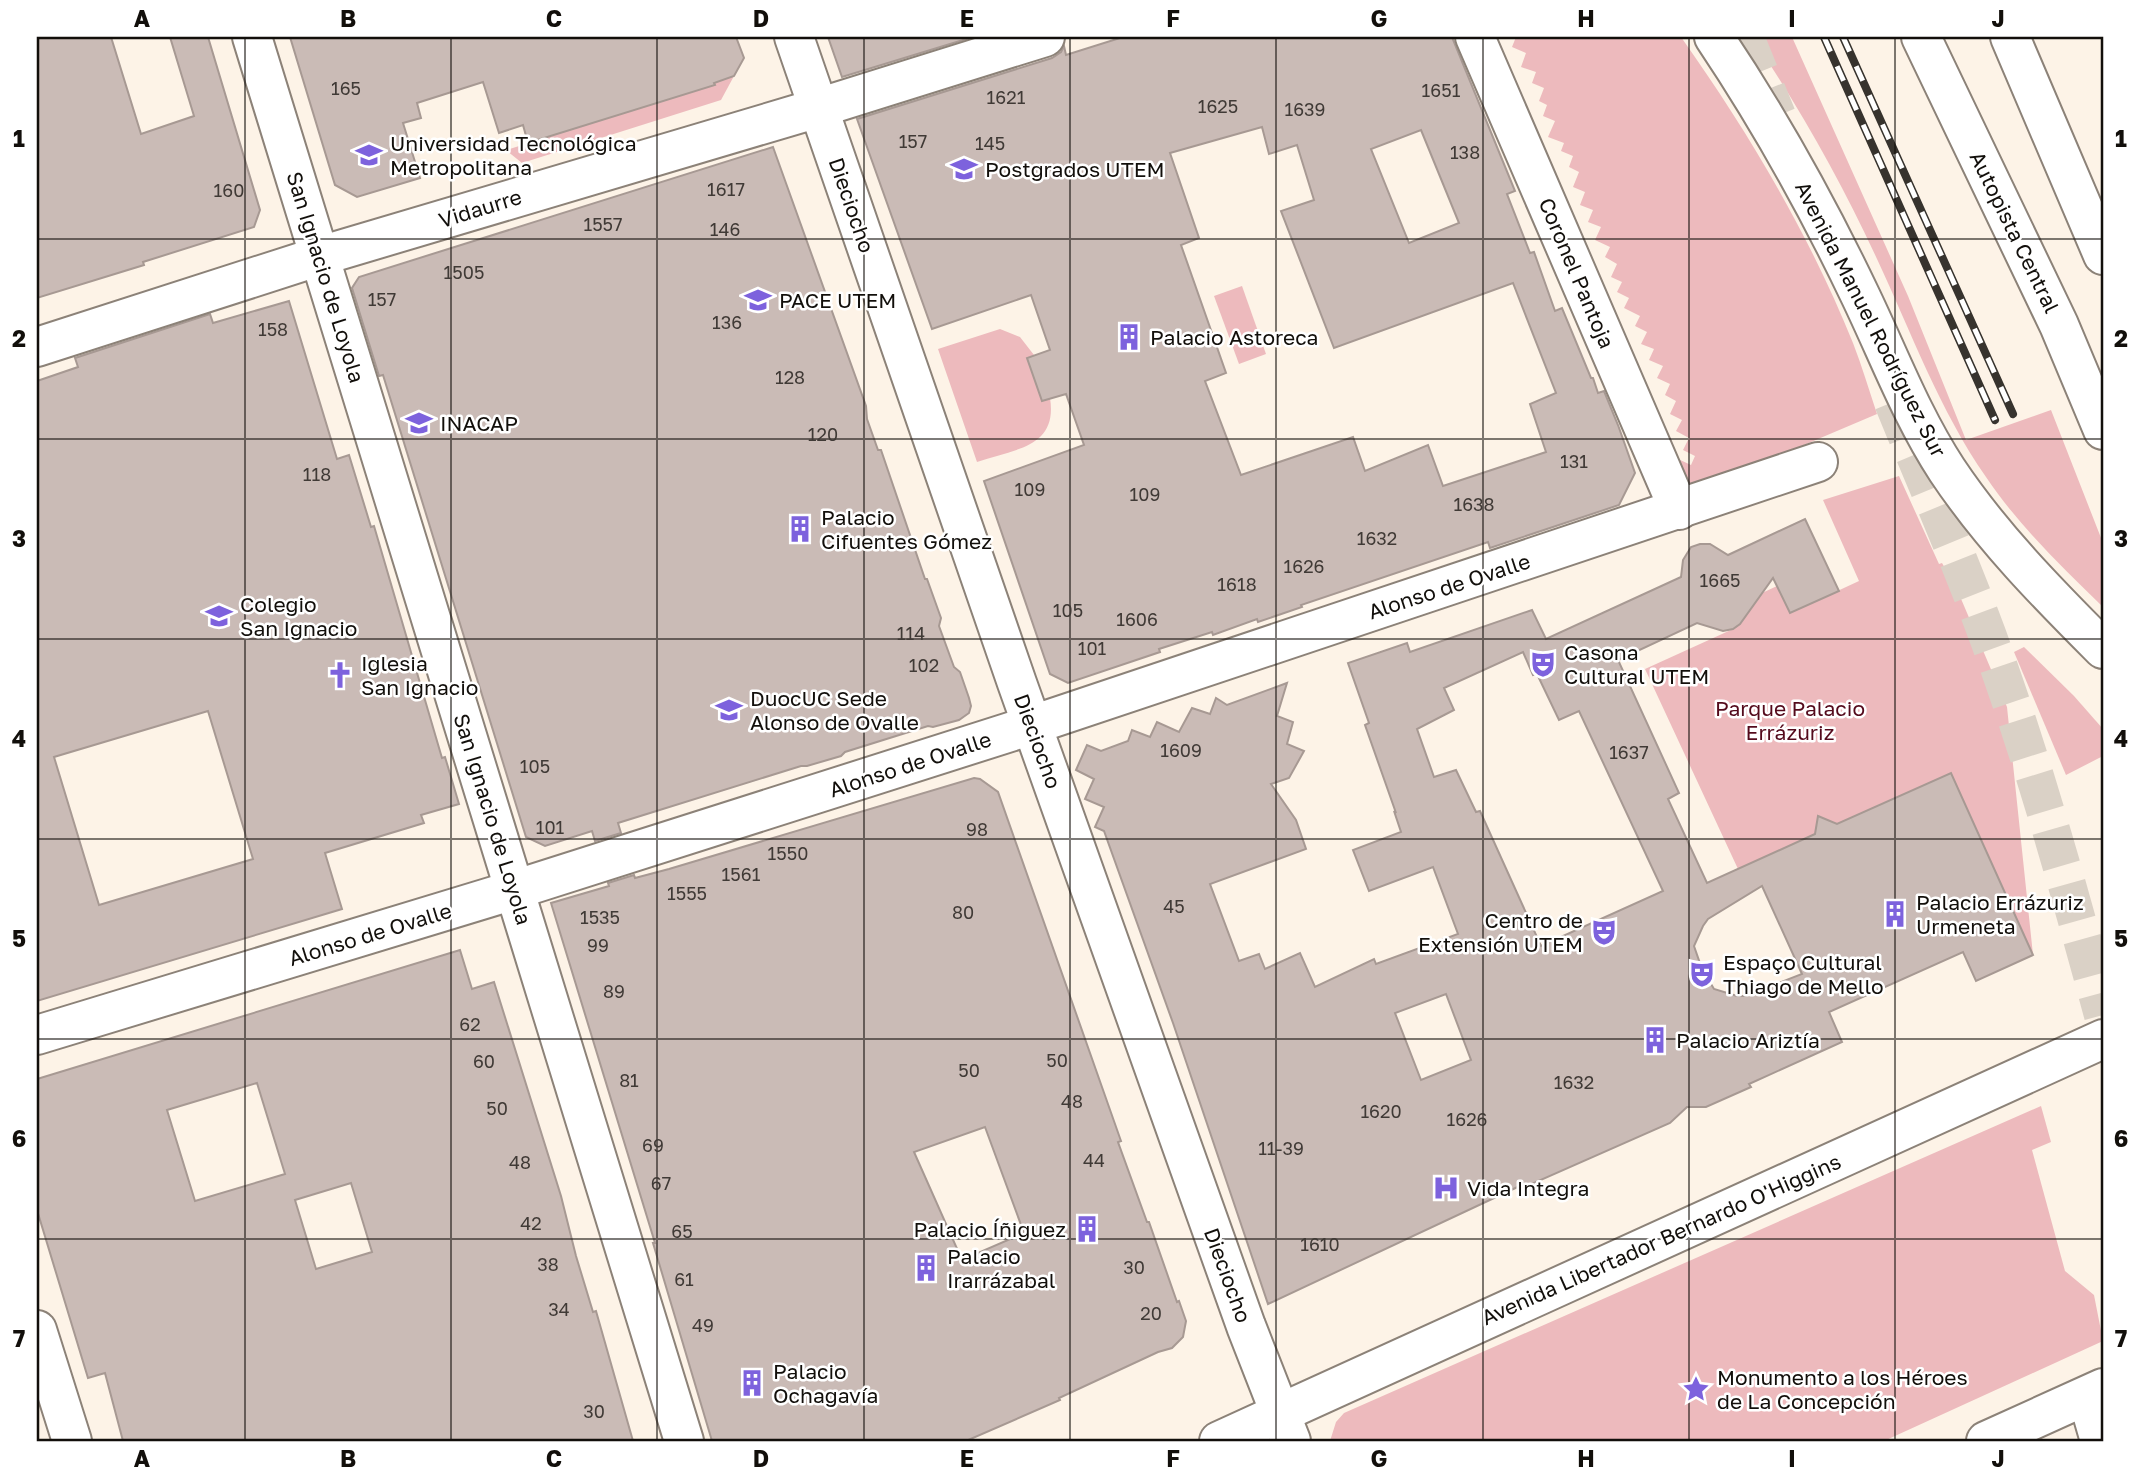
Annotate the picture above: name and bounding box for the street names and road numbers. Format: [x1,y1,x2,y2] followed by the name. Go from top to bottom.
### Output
[1965,147,2065,317] street label: Autopista Central
[824,154,880,256] street label: Dieciocho
[281,168,371,386] street label: San Ignacio de Loyola
[1790,177,1952,461] street label: Avenida Manuel Rodríguez Sur
[435,183,525,233] street label: Vidaurre
[1534,194,1620,352] street label: Coronel Pantoja
[1365,548,1533,624] street label: Alonso de Ovalle
[1009,690,1067,792] street label: Dieciocho
[448,710,538,928] street label: San Ignacio de Loyola
[826,726,994,802] street label: Alonso de Ovalle
[285,897,455,971] street label: Alonso de Ovalle
[1477,1148,1845,1330] street label: Avenida Libertador Bernardo O'Higgins
[1199,1224,1257,1326] street label: Dieciocho

